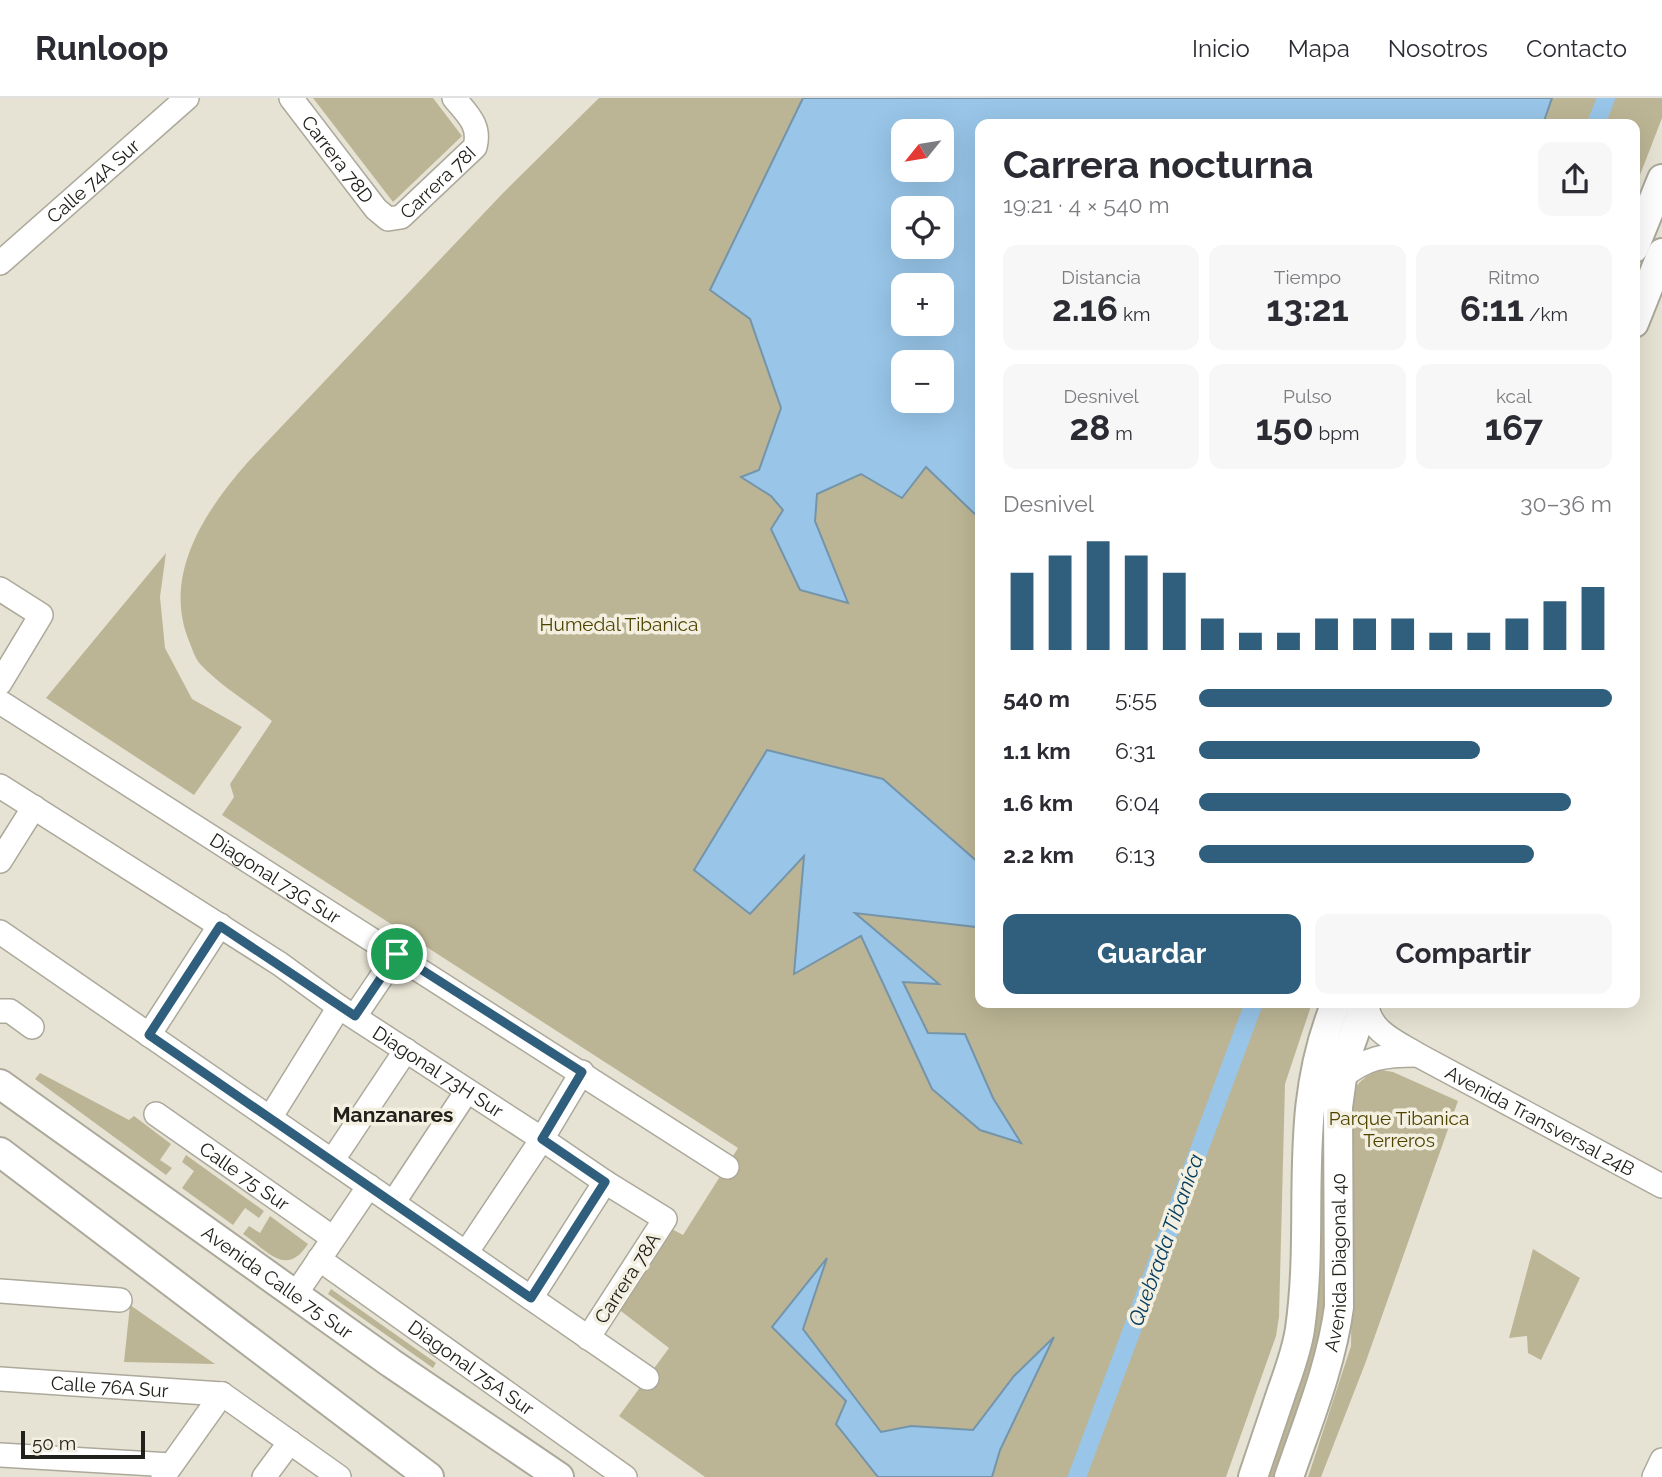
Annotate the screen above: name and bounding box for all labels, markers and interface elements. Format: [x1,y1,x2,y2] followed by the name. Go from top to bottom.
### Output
[35,29,168,68] text: Runloop
[1192,34,1250,63] text: Inicio
[1288,34,1350,63] text: Mapa
[1388,34,1488,63] text: Nosotros
[1526,34,1627,63] text: Contacto
[297,111,378,207] street label: Carrera 78D
[891,119,954,182] north arrow
[891,119,954,413] map controls
[42,134,144,228] street label: Calle 74A Sur
[395,141,480,223] street label: Carrera 78I
[1003,142,1313,187] text: Carrera nocturna
[1538,142,1612,216] button: share
[1003,191,1170,218] text: 19:21 · 4 × 540 m
[891,196,954,259] button: locate
[1061,266,1141,288] text: Distancia
[1274,266,1341,288] text: Tiempo
[1488,266,1540,288] text: Ritmo
[891,273,954,336] button: +
[1052,288,1118,329] text: 2.16
[1266,288,1349,329] text: 13:21
[1460,288,1524,329] text: 6:11
[1118,303,1150,325] text: km
[1524,303,1568,325] text: /km
[891,350,954,413] button: −
[1064,385,1139,407] text: Desnivel
[1283,385,1332,407] text: Pulso
[1496,385,1532,407] text: kcal
[1070,407,1110,448] text: 28
[1256,407,1314,448] text: 150
[1485,407,1543,448] text: 167
[1110,422,1133,444] text: m
[1314,422,1359,444] text: bpm
[1003,490,1094,517] text: Desnivel
[1520,490,1612,517] text: 30–36 m
[540,613,698,635] park label: Humedal Tibanica
[1003,685,1070,712] text: 540 m
[1115,685,1157,712] text: 5:55
[1003,737,1071,764] text: 1.1 km
[1115,737,1155,764] text: 6:31
[1003,789,1073,816] text: 1.6 km
[1115,789,1160,816] text: 6:04
[206,828,345,928] street label: Diagonal 73G Sur
[1003,841,1074,868] text: 2.2 km
[1115,841,1155,868] text: 6:13
[1003,914,1301,994] button: Guardar
[1315,914,1612,994] button: Compartir
[367,924,427,984] pin
[378,935,416,973] icon: arrive
[369,1021,508,1122] street label: Diagonal 73H Sur
[1442,1061,1638,1180] street label: Avenida Transversal 24B
[333,1102,453,1127] district label: Manzanares
[1329,1107,1469,1151] park label: Parque Tibanica Terreros
[195,1137,294,1215] street label: Calle 75 Sur
[1123,1150,1208,1329] water label: Quebrada Tibaníca
[1320,1173,1350,1354] street label: Avenida Diagonal 40
[198,1221,357,1343] street label: Avenida Calle 75 Sur
[590,1228,664,1327] street label: Carrera 78A
[404,1315,539,1420] street label: Diagonal 75A Sur
[50,1371,170,1401] street label: Calle 76A Sur
[21,1428,145,1460] scale bar
[32,1432,76,1454] text: 50 m

